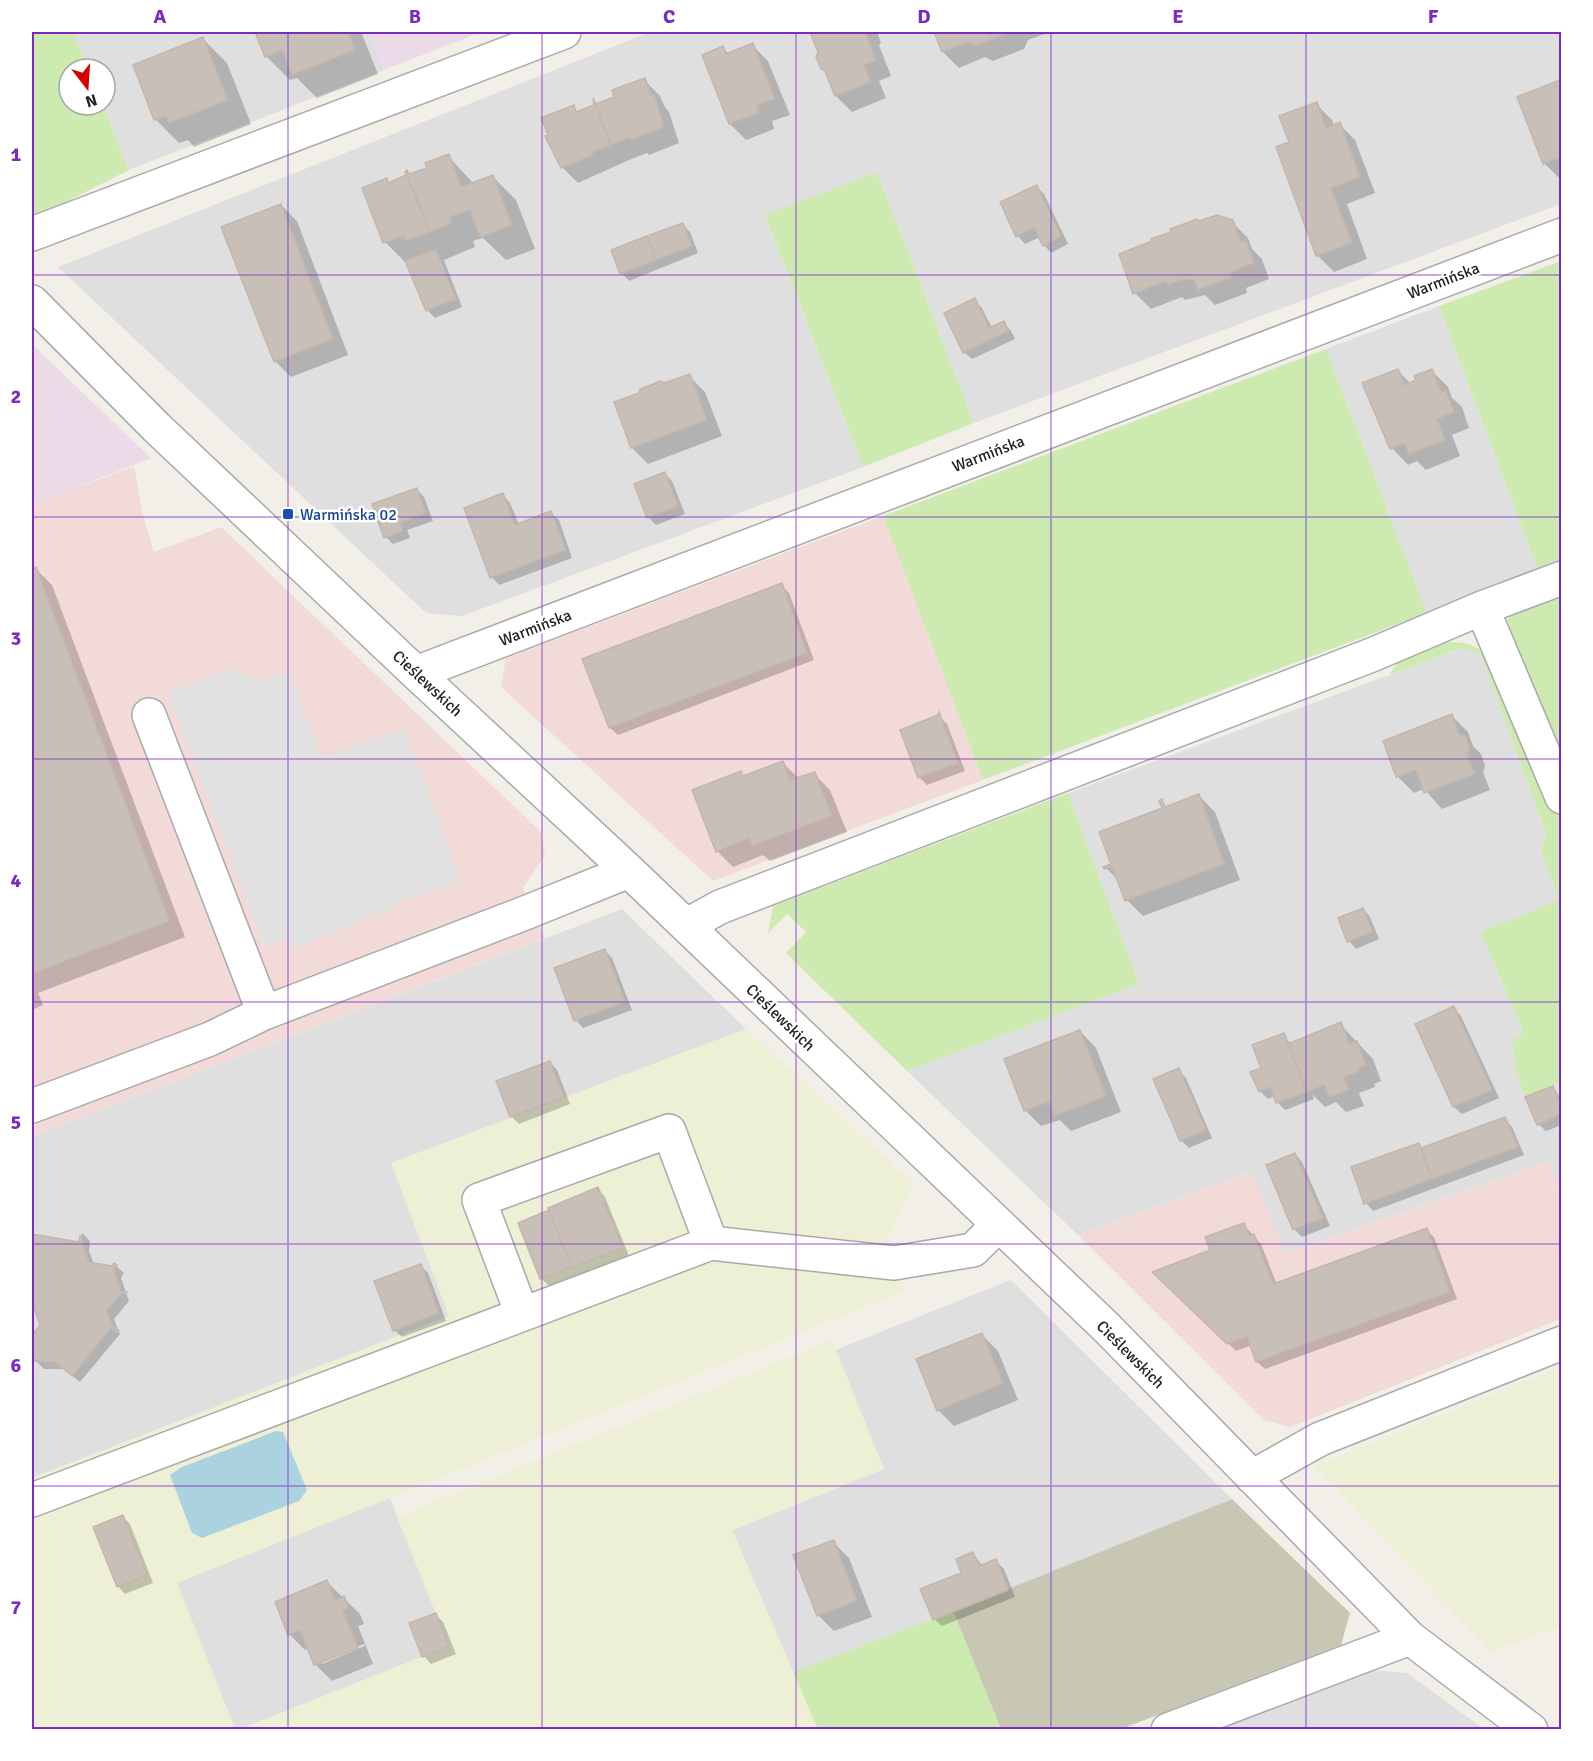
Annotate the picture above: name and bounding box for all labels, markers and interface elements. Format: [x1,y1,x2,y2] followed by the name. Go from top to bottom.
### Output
[154,4,167,29] text: A
[409,4,421,29] text: B
[663,4,675,29] text: C
[917,4,931,29] text: D
[1172,4,1184,29] text: E
[1428,4,1439,29] text: F
[57,57,117,117] north arrow
[83,89,99,112] text: N
[11,142,22,167] text: 1
[1404,258,1482,304] street label: Warmińska
[11,384,21,409] text: 2
[949,431,1027,477] street label: Warmińska
[300,505,397,525] place label: Warmińska 02
[281,507,295,521] marker: Warmińska 02
[496,605,574,651] street label: Warmińska
[11,626,21,651] text: 3
[388,646,466,721] street label: Cieślewskich
[11,868,22,893] text: 4
[742,980,819,1056] street label: Cieślewskich
[11,1110,21,1135] text: 5
[1092,1316,1169,1393] street label: Cieślewskich
[11,1353,22,1378] text: 6
[11,1595,22,1620] text: 7

